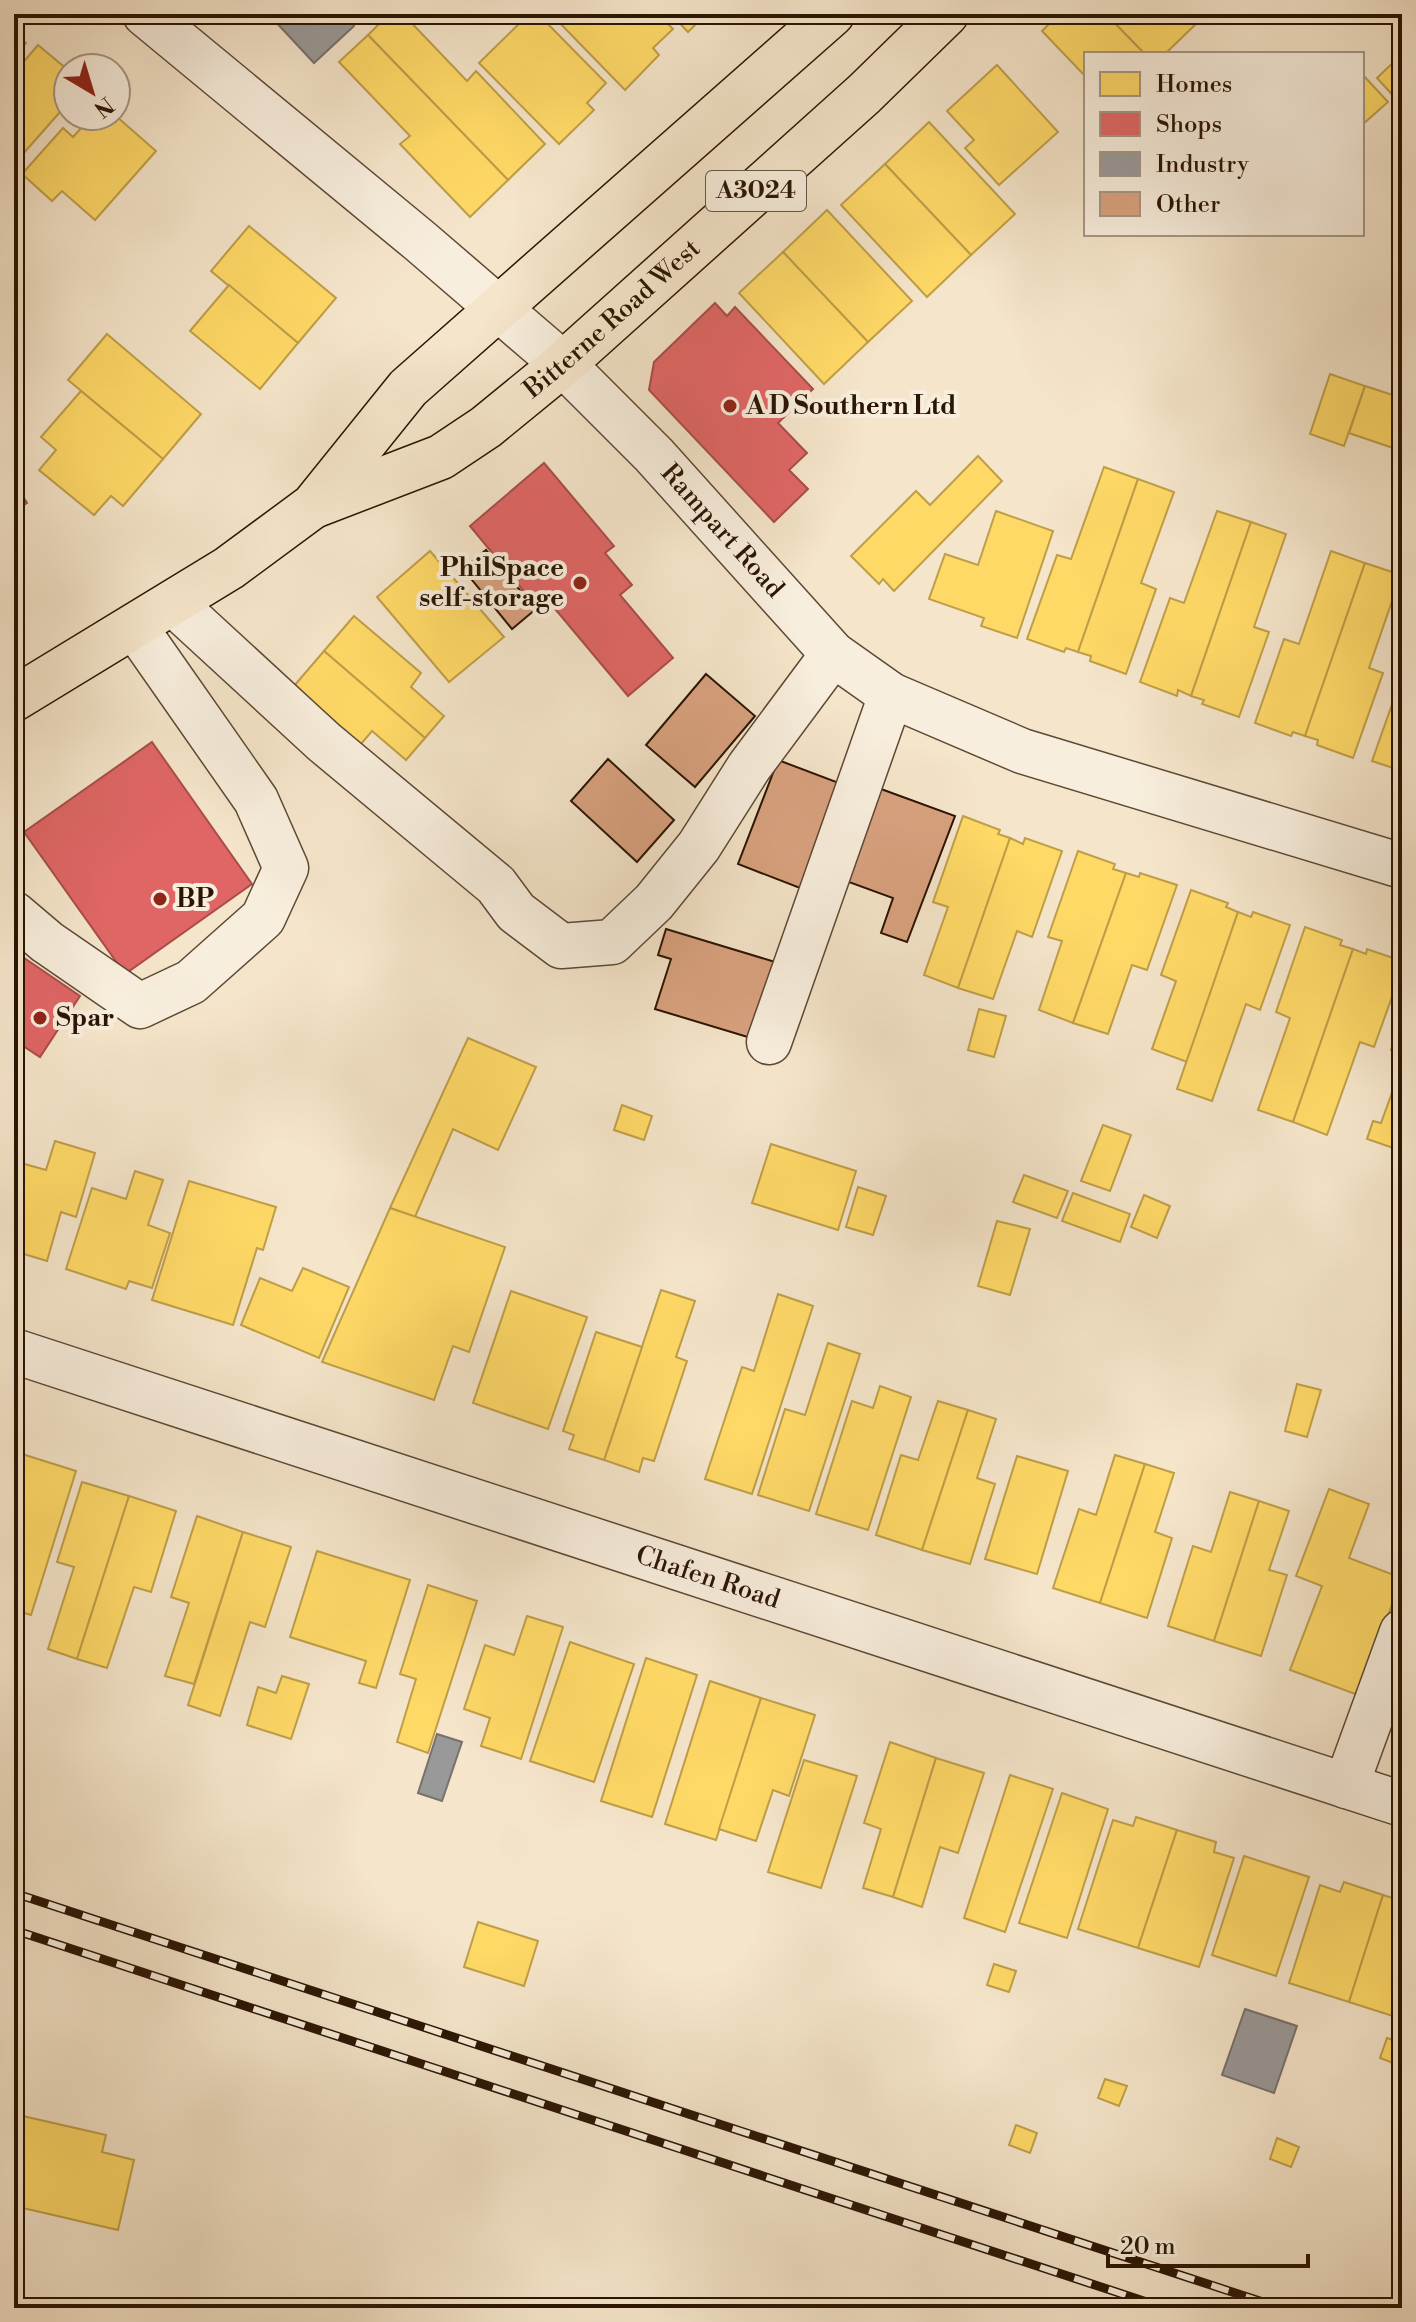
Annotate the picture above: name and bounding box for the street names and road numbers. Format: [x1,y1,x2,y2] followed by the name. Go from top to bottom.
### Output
[706,171,806,211] road number: A3024
[516,232,707,406] street label: Bitterne Road West
[654,457,791,605] street label: Rampart Road
[632,1539,784,1616] street label: Chafen Road

